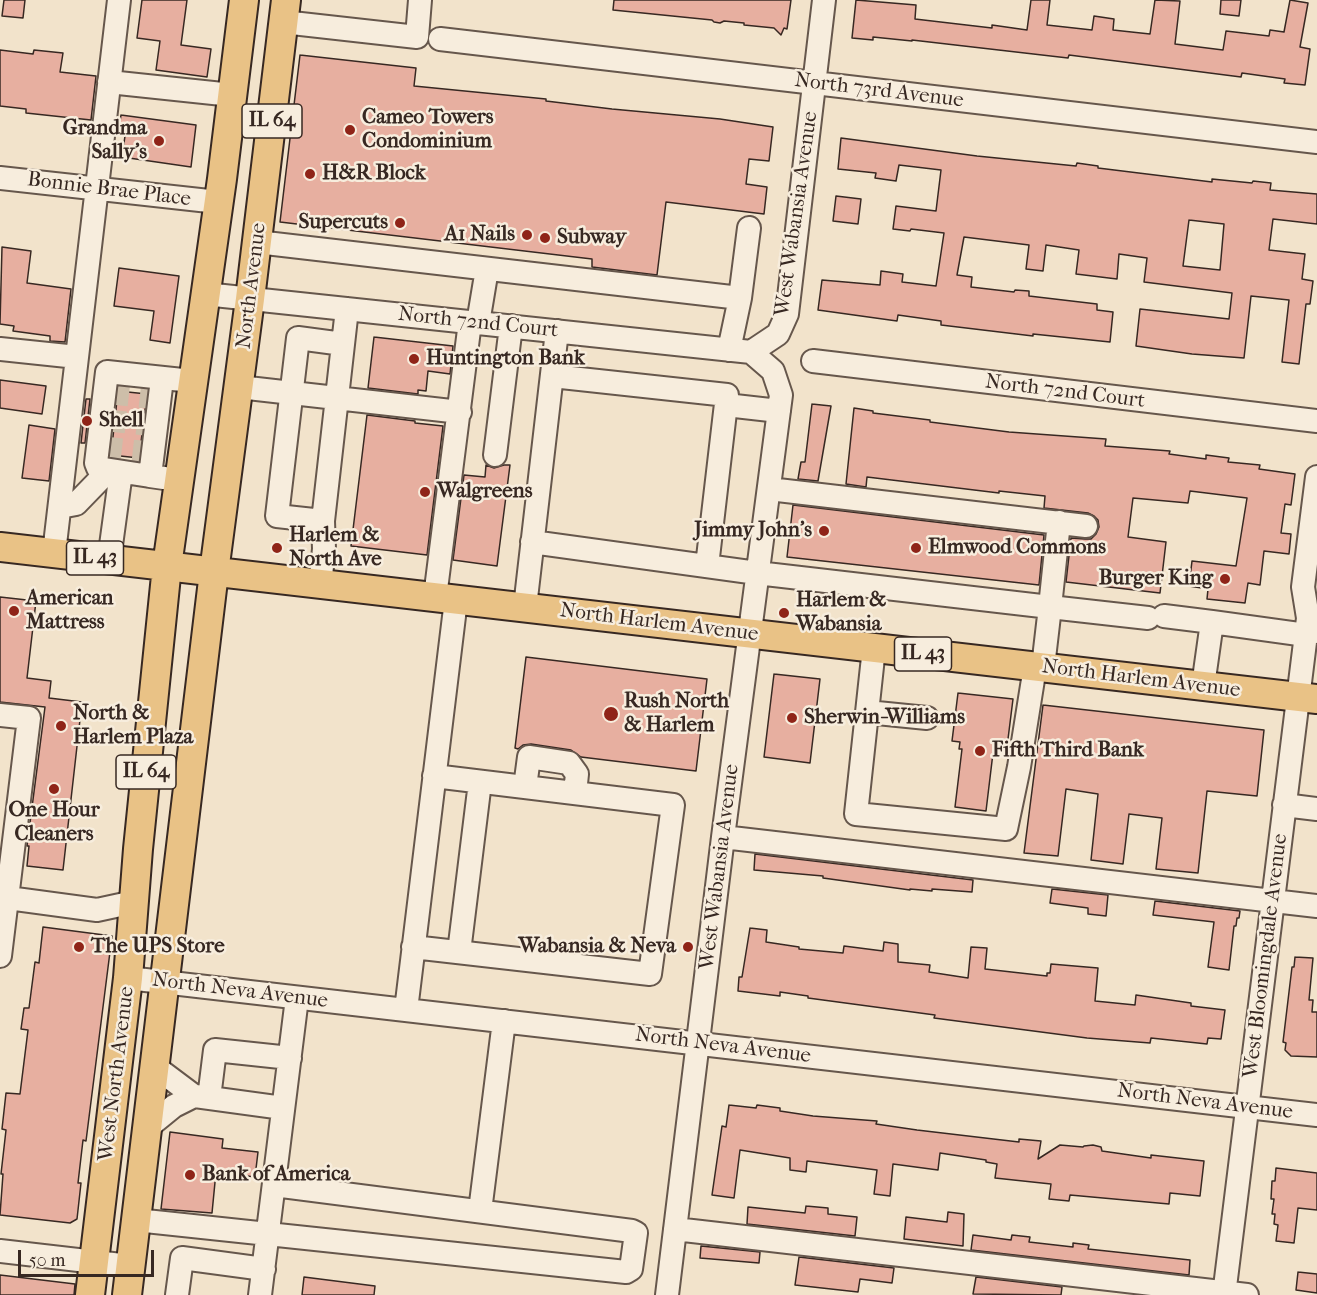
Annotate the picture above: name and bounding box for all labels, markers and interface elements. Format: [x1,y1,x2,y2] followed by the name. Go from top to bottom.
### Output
[793,68,965,114] street label: North 73rd Avenue
[242,104,302,138] road number: IL 64
[362,105,493,155] place label: Cameo Towers Condominium
[770,110,824,318] street label: West Wabansia Avenue
[63,116,147,166] place label: Grandma Sally's
[343,123,357,137] marker: Cameo Towers Condominium
[152,134,166,148] marker: Grandma Sally's
[322,161,426,187] place label: H&R Block
[26,167,192,213] street label: Bonnie Brae Place
[303,167,317,181] marker: H&R Block
[298,210,388,236] place label: Supercuts
[393,216,407,230] marker: Supercuts
[232,222,272,350] street label: North Avenue
[444,222,515,248] place label: A1 Nails
[557,225,626,251] place label: Subway
[520,228,534,242] marker: A1 Nails
[538,231,552,245] marker: Subway
[397,302,559,344] street label: North 72nd Court
[426,346,585,372] place label: Huntington Bank
[407,352,421,366] marker: Huntington Bank
[984,370,1146,414] street label: North 72nd Court
[99,408,143,434] place label: Shell
[80,414,94,428] marker: Shell
[437,479,532,505] place label: Walgreens
[418,485,432,499] marker: Walgreens
[694,518,812,544] place label: Jimmy John's
[289,523,382,573] place label: Harlem & North Ave
[817,524,831,538] marker: Jimmy John's
[928,535,1106,561] place label: Elmwood Commons
[66,541,124,575] road number: IL 43
[270,541,284,555] marker: Harlem & North Ave
[909,541,923,555] marker: Elmwood Commons
[1099,566,1213,592] place label: Burger King
[1218,572,1232,586] marker: Burger King
[26,586,114,636] place label: American Mattress
[796,588,886,638] place label: Harlem & Wabansia
[558,598,760,648] street label: North Harlem Avenue
[7,604,21,618] marker: American Mattress
[777,606,791,620] marker: Harlem & Wabansia
[894,637,952,671] road number: IL 43
[1040,654,1242,704] street label: North Harlem Avenue
[624,689,729,739] place label: Rush North & Harlem
[73,701,193,751] place label: North & Harlem Plaza
[602,705,620,723] marker: Rush North & Harlem
[804,705,965,731] place label: Sherwin-Williams
[785,711,799,725] marker: Sherwin-Williams
[54,719,68,733] marker: North & Harlem Plaza
[992,738,1144,764] place label: Fifth Third Bank
[973,744,987,758] marker: Fifth Third Bank
[116,755,176,789] road number: IL 64
[695,763,745,971] street label: West Wabansia Avenue
[47,782,61,796] marker: One Hour Cleaners
[8,798,100,848] place label: One Hour Cleaners
[1238,832,1294,1080] street label: West Bloomingdale Avenue
[91,934,225,960] place label: The UPS Store
[519,934,676,960] place label: Wabansia & Neva
[72,940,86,954] marker: The UPS Store
[681,940,695,954] marker: Wabansia & Neva
[151,968,329,1014] street label: North Neva Avenue
[94,985,140,1163] street label: West North Avenue
[634,1023,812,1069] street label: North Neva Avenue
[1116,1079,1294,1125] street label: North Neva Avenue
[202,1162,350,1188] place label: Bank of America
[183,1168,197,1182] marker: Bank of America
[21,1238,158,1276] scale bar
[29,1250,65,1271] text: 50 m

